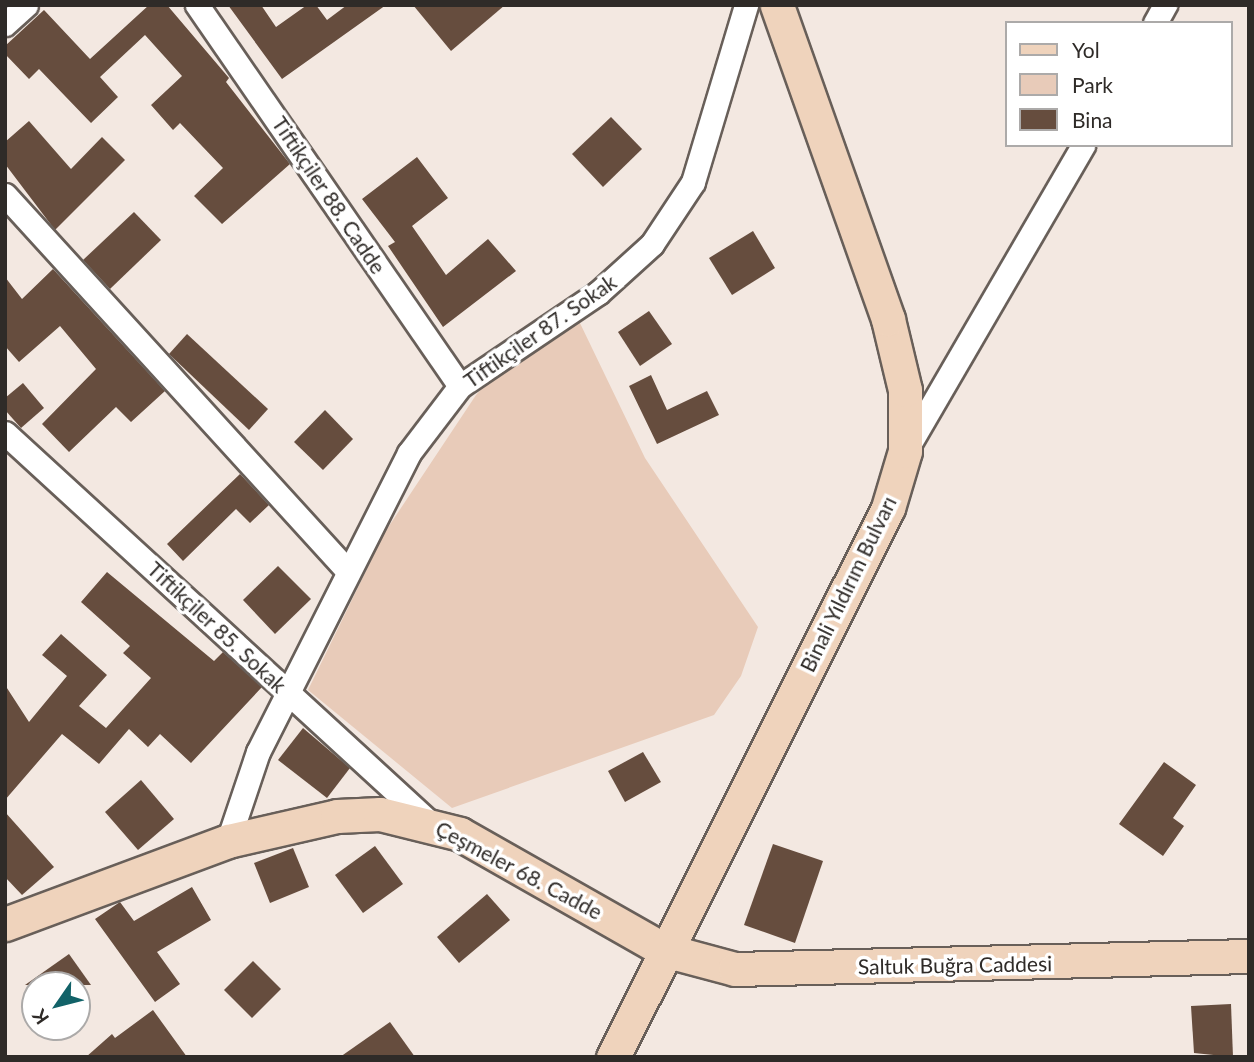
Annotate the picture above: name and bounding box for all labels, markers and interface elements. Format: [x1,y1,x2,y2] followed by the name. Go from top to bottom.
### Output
[1006,21,1233,147] legend
[1072,37,1100,62] text: Yol
[1072,72,1113,97] text: Park
[1072,107,1113,132] text: Bina
[267,111,391,279] street label: Tiftikçiler 88. Cadde
[459,269,621,393] street label: Tiftikçiler 87. Sokak
[794,492,902,676] street label: Binali Yıldırım Bulvarı
[142,556,292,698] street label: Tiftikçiler 85. Sokak
[431,815,607,925] street label: Çeşmeler 68. Cadde
[858,951,1052,979] street label: Saltuk Buğra Caddesi
[21,971,91,1041] north arrow
[27,1005,53,1029] text: K

